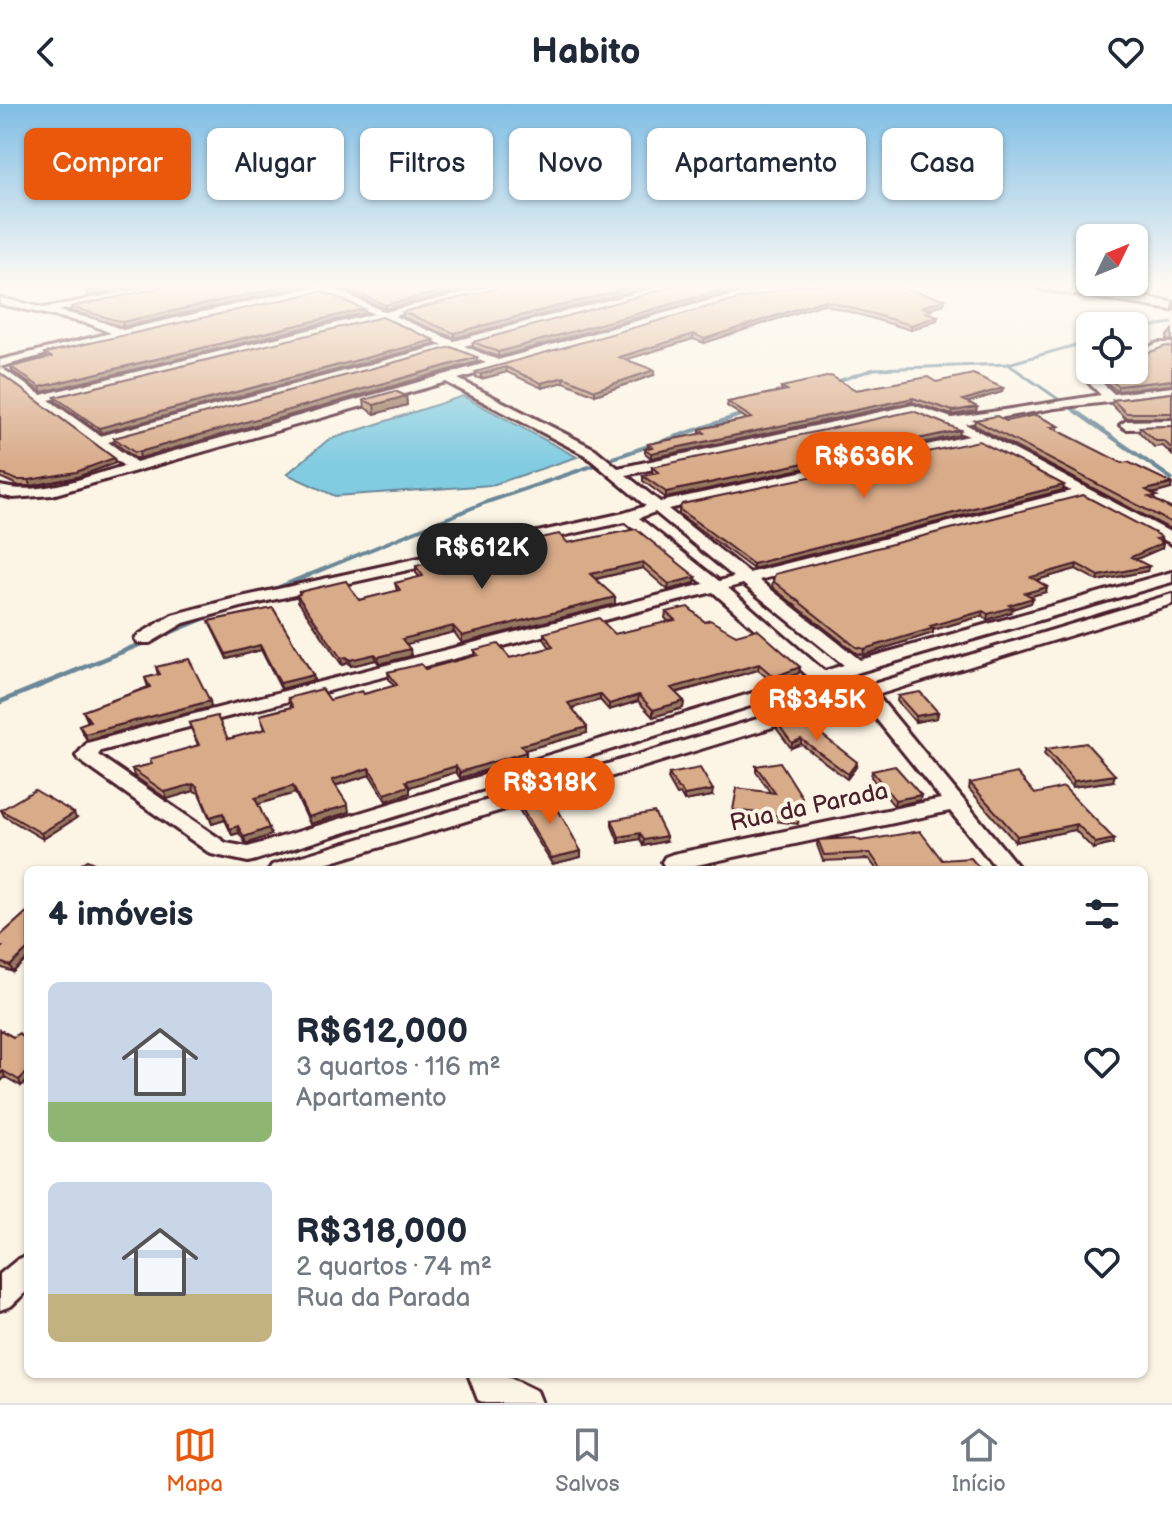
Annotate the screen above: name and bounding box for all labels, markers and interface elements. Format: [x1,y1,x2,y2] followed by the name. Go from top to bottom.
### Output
[24,30,68,74] icon: back
[1104,30,1148,74] icon: heart
[531,31,641,74] text: Habito
[24,128,191,200] chip: Comprar
[207,128,344,200] chip: Alugar
[360,128,493,200] chip: Filtros
[509,128,631,200] chip: Novo
[647,128,866,200] chip: Apartamento
[882,128,1003,200] chip: Casa
[1076,224,1148,296] north arrow
[1076,224,1148,384] map controls
[1076,312,1148,384] button: locate
[799,432,929,500] pin: R$636K
[814,442,914,473] text: R$636K
[417,523,547,591] pin: R$612K
[435,533,529,564] text: R$612K
[752,675,882,743] pin: R$345K
[768,685,866,716] text: R$345K
[485,758,615,826] pin: R$318K
[503,768,597,799] text: R$318K
[727,776,891,838] street label: Rua da Parada
[1080,892,1124,936] icon: filters
[48,894,194,935] text: 4 imóveis
[296,1011,468,1052] text: R$612,000
[112,1014,208,1110] icon: home
[1080,1040,1124,1084] icon: heart
[296,1052,501,1083] text: 3 quartos · 116 m²
[296,1083,447,1114] text: Apartamento
[296,1211,467,1252] text: R$318,000
[112,1214,208,1310] icon: home
[1080,1240,1124,1284] icon: heart
[296,1252,492,1283] text: 2 quartos · 74 m²
[296,1283,471,1314] text: Rua da Parada
[166,1423,223,1498] tab: Mapa
[555,1423,620,1498] tab: Salvos
[952,1423,1006,1498] tab: Início

